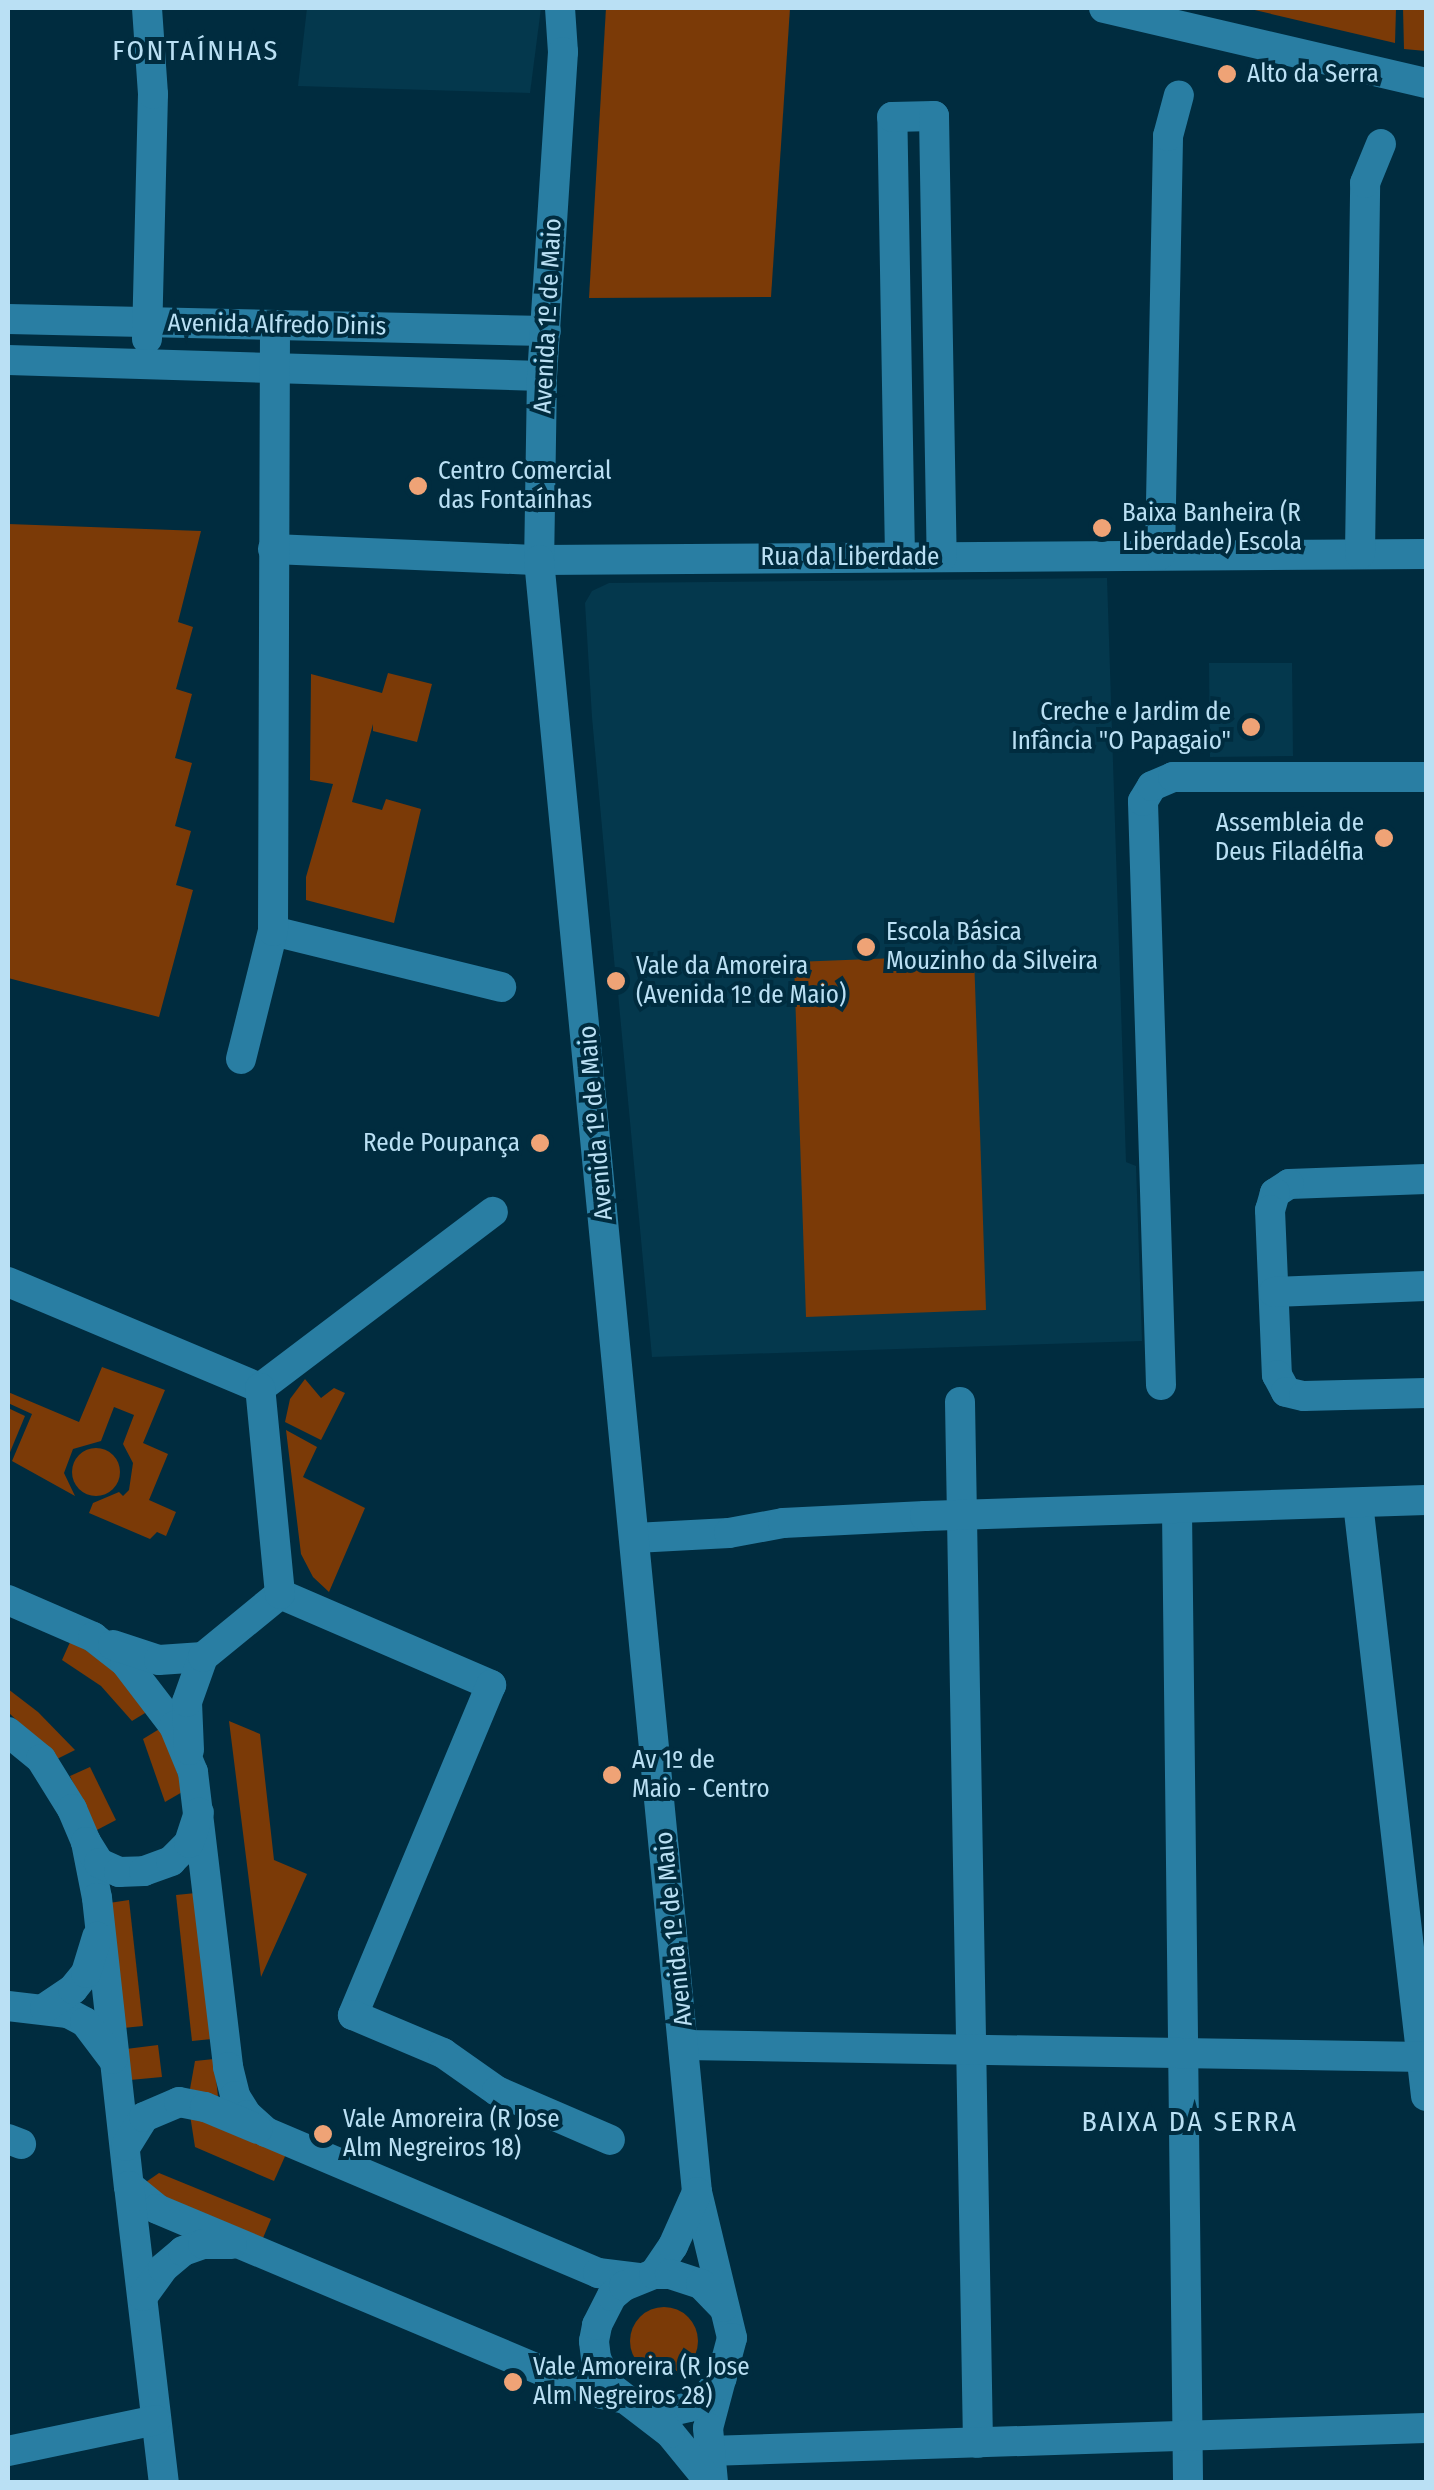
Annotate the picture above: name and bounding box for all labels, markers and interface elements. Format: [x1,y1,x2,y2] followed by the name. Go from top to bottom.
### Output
[112,34,280,68] district label: FONTAÍNHAS
[1247,59,1379,89] place label: Alto da Serra
[1216,63,1238,85] marker: Alto da Serra
[528,218,568,414] street label: Avenida 1º de Maio
[167,308,387,342] street label: Avenida Alfredo Dinis
[438,457,611,516] place label: Centro Comercial das Fontaínhas
[407,475,429,497] marker: Centro Comercial das Fontaínhas
[1122,499,1302,558] place label: Baixa Banheira (R Liberdade) Escola
[1091,517,1113,539] marker: Baixa Banheira (R Liberdade) Escola
[761,542,939,572] street label: Rua da Liberdade
[1011,698,1231,757] place label: Creche e Jardim de Infância "O Papagaio"
[1240,716,1262,738] marker: Creche e Jardim de Infância "O Papagaio"
[1215,809,1364,868] place label: Assembleia de Deus Filadélfia
[1373,827,1395,849] marker: Assembleia de Deus Filadélfia
[886,918,1098,977] place label: Escola Básica Mouzinho da Silveira
[855,936,877,958] marker: Escola Básica Mouzinho da Silveira
[636,952,846,1011] place label: Vale da Amoreira (Avenida 1º de Maio)
[605,970,627,992] marker: Vale da Amoreira (Avenida 1º de Maio)
[573,1024,619,1222] street label: Avenida 1º de Maio
[363,1128,520,1158] place label: Rede Poupança
[529,1132,551,1154] marker: Rede Poupança
[632,1746,770,1805] place label: Av 1º de Maio - Centro
[601,1764,623,1786] marker: Av 1º de Maio - Centro
[649,1830,699,2028] street label: Avenida 1º de Maio
[343,2105,560,2164] place label: Vale Amoreira (R Jose Alm Negreiros 18)
[1082,2105,1298,2139] district label: BAIXA DA SERRA
[312,2123,334,2145] marker: Vale Amoreira (R Jose Alm Negreiros 18)
[533,2353,750,2412] place label: Vale Amoreira (R Jose Alm Negreiros 28)
[502,2371,524,2393] marker: Vale Amoreira (R Jose Alm Negreiros 28)

